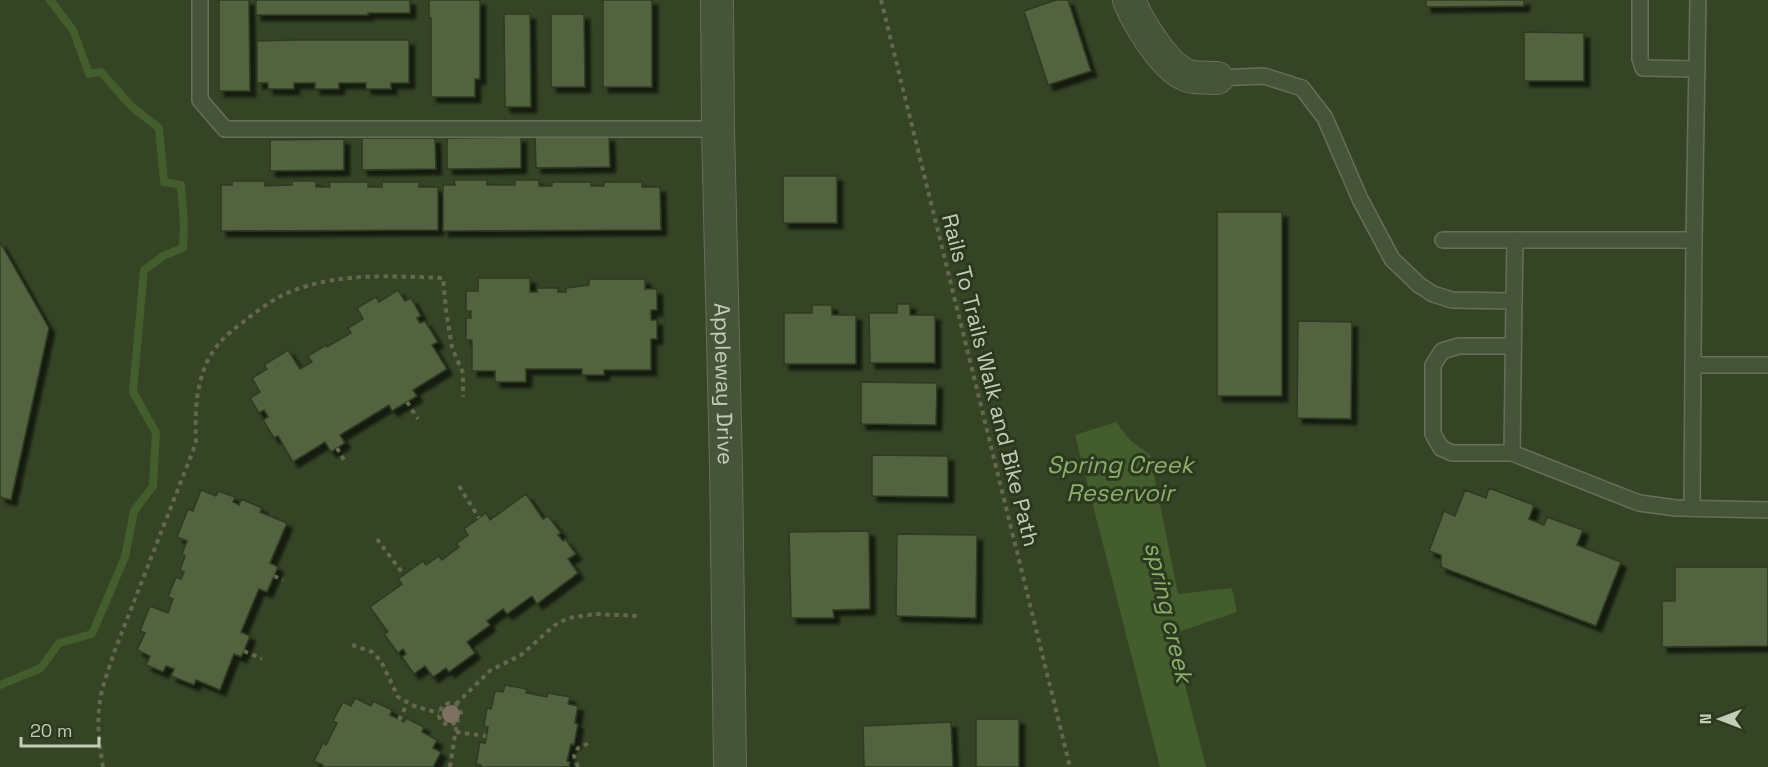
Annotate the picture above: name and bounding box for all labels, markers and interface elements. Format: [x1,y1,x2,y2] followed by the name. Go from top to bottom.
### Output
[936,211,1046,549] street label: Rails To Trails Walk and Bike Path
[708,303,740,465] street label: Appleway Drive
[1047,449,1196,508] water label: Spring Creek Reservoir
[1138,539,1201,688] water label: spring creek
[1690,689,1750,749] north arrow
[21,710,99,748] scale bar
[1695,714,1716,724] text: N
[30,719,73,742] text: 20 m

